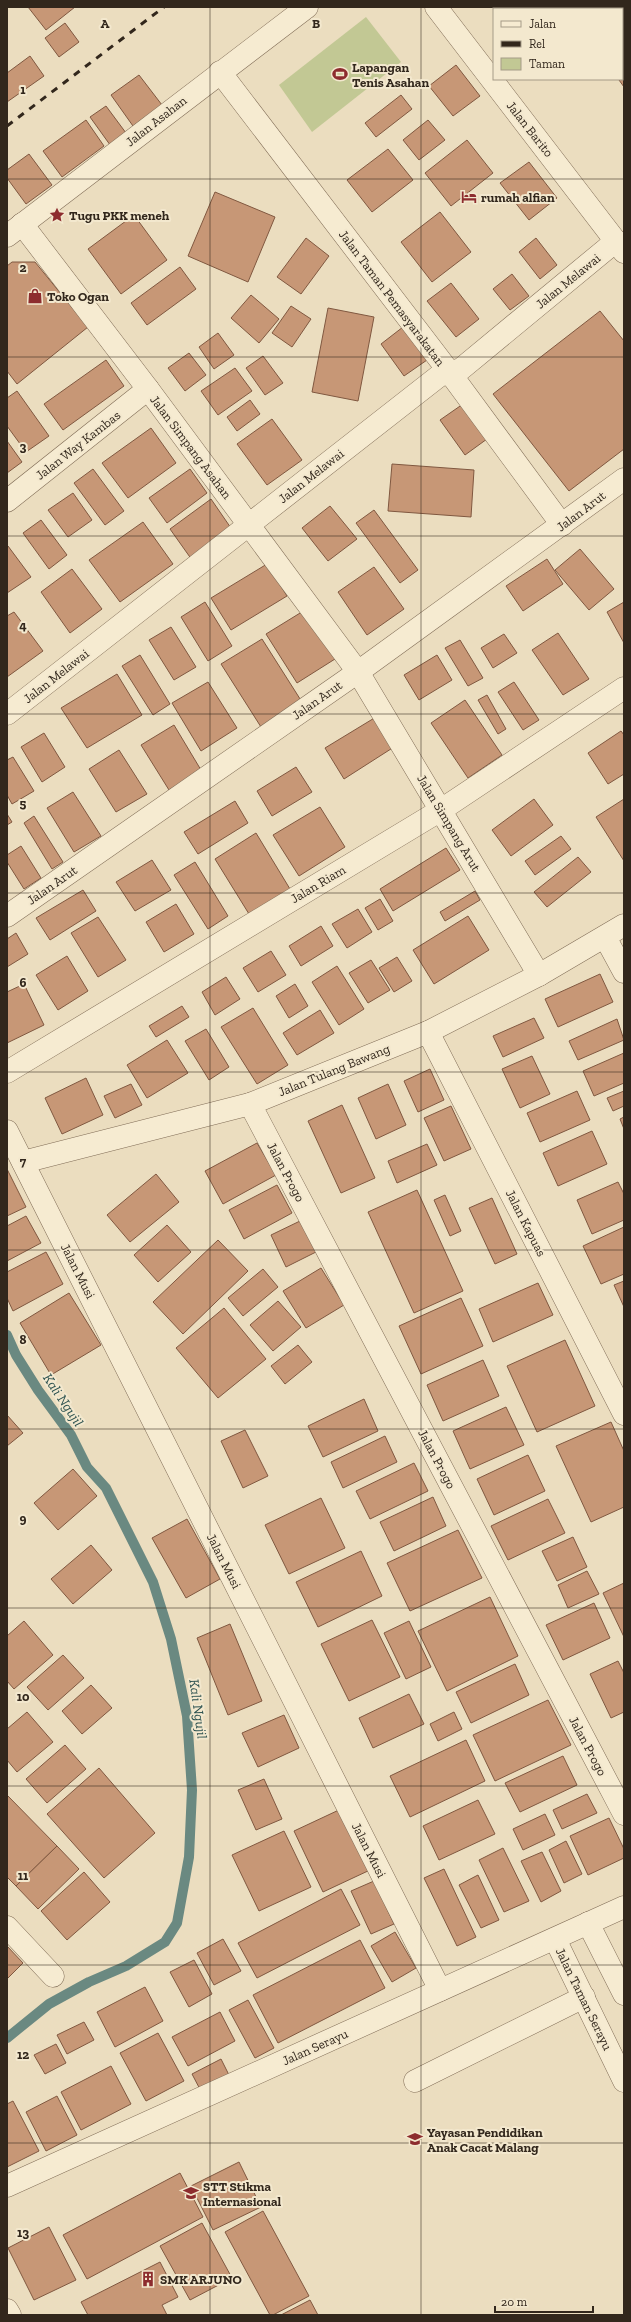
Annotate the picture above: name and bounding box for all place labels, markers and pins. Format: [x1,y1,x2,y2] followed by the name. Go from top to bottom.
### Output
[352,60,429,90] place label: Lapangan Tenis Asahan
[331,65,349,83] sports icon: Lapangan Tenis Asahan
[460,188,478,206] hotel icon: rumah alfian
[481,190,555,205] place label: rumah alfian
[48,206,66,224] place icon: Tugu PKK meneh
[69,208,170,223] place label: Tugu PKK meneh
[26,287,44,305] shop icon: Toko Ogan
[47,289,109,304] place label: Toko Ogan
[427,2125,543,2155] place label: Yayasan Pendidikan Anak Cacat Malang
[406,2130,424,2148] school or university icon: Yayasan Pendidikan Anak Cacat Malang
[203,2179,282,2209] place label: STT Stikma Internasional
[182,2184,200,2202] school or university icon: STT Stikma Internasional
[139,2270,157,2288] building icon: SMK ARJUNO
[160,2272,242,2287] place label: SMK ARJUNO

